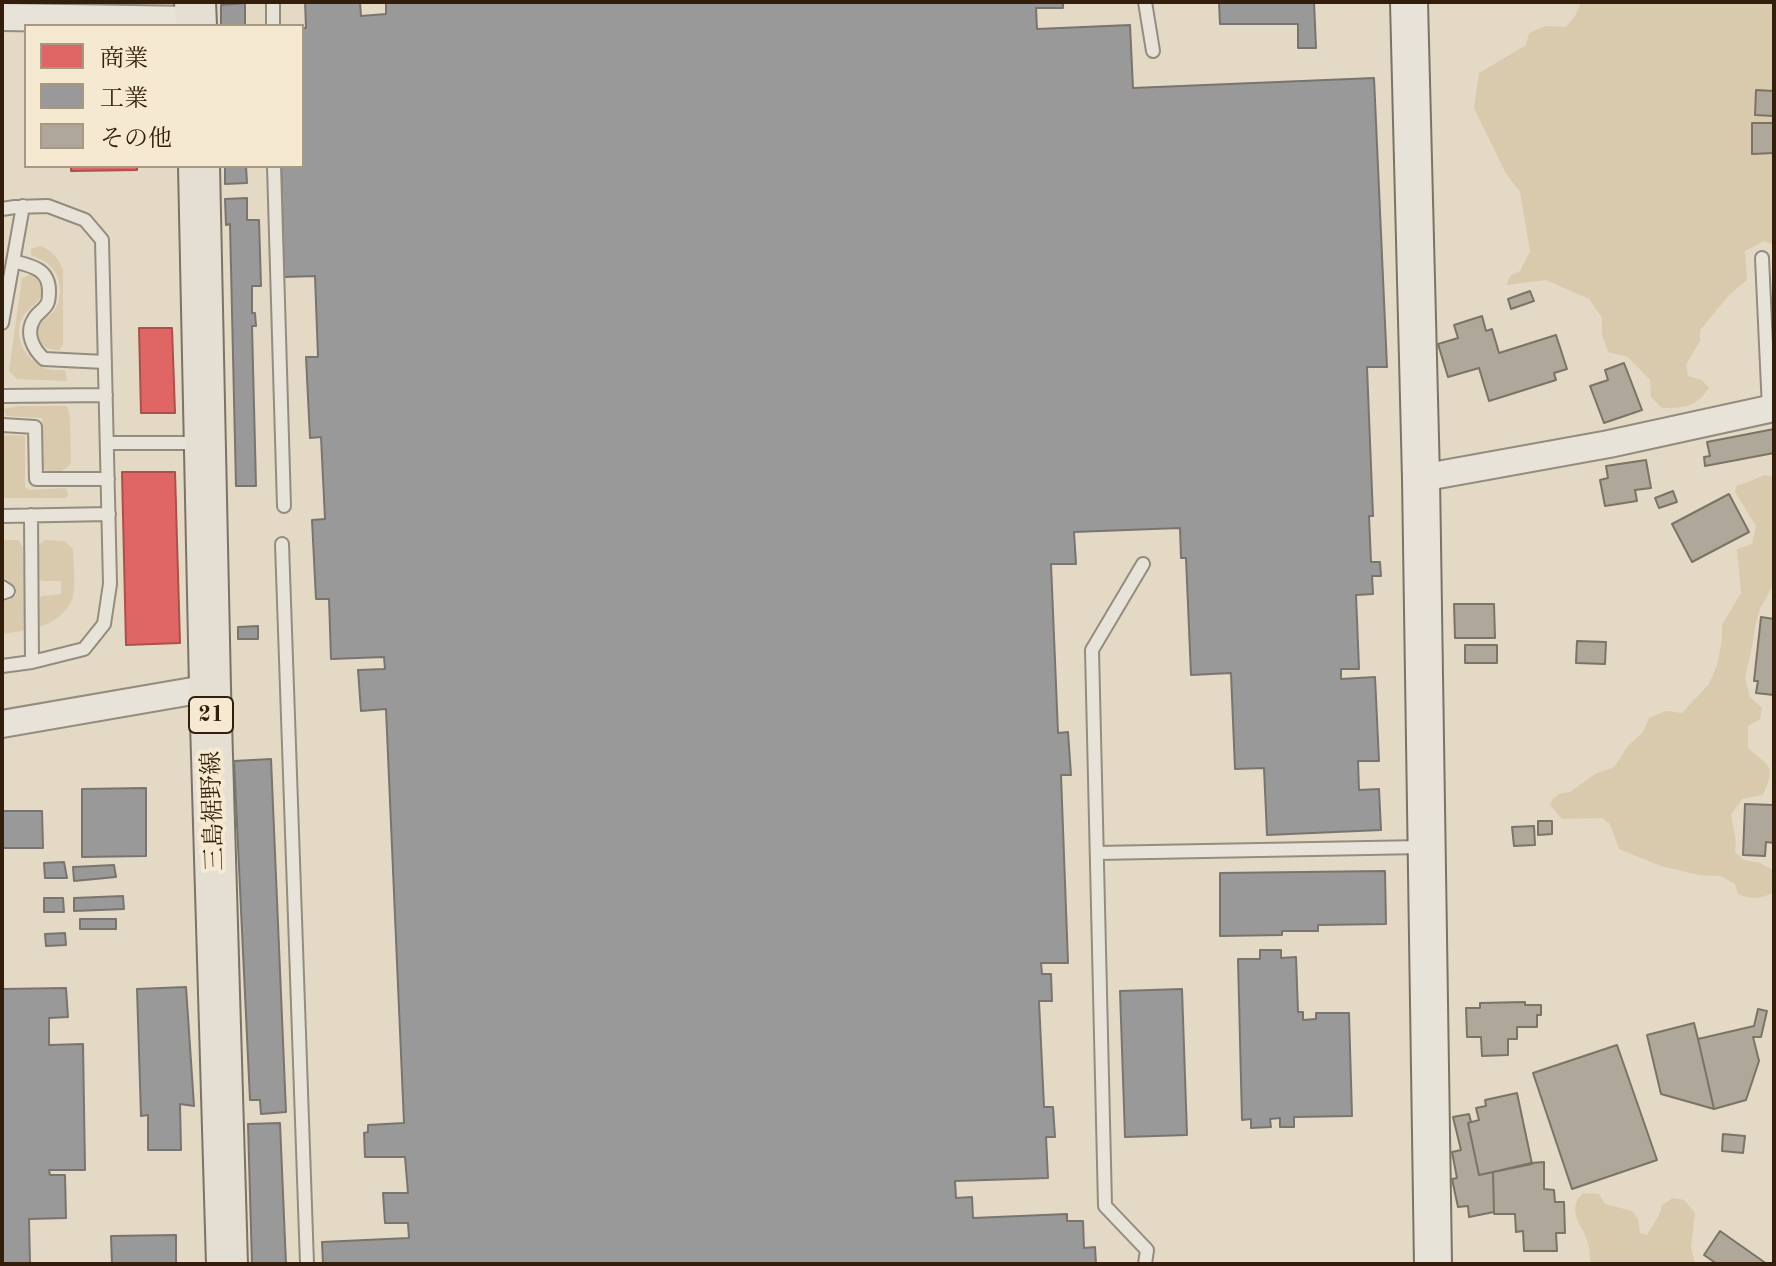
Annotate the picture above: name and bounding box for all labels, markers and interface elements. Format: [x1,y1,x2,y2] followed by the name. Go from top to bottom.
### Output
[24,24,304,168] legend
[100,48,148,72] text: 商業
[100,88,148,112] text: 工業
[100,128,172,152] text: その他
[189,697,233,733] road number: 21
[198,751,230,871] street label: 三島裾野線

